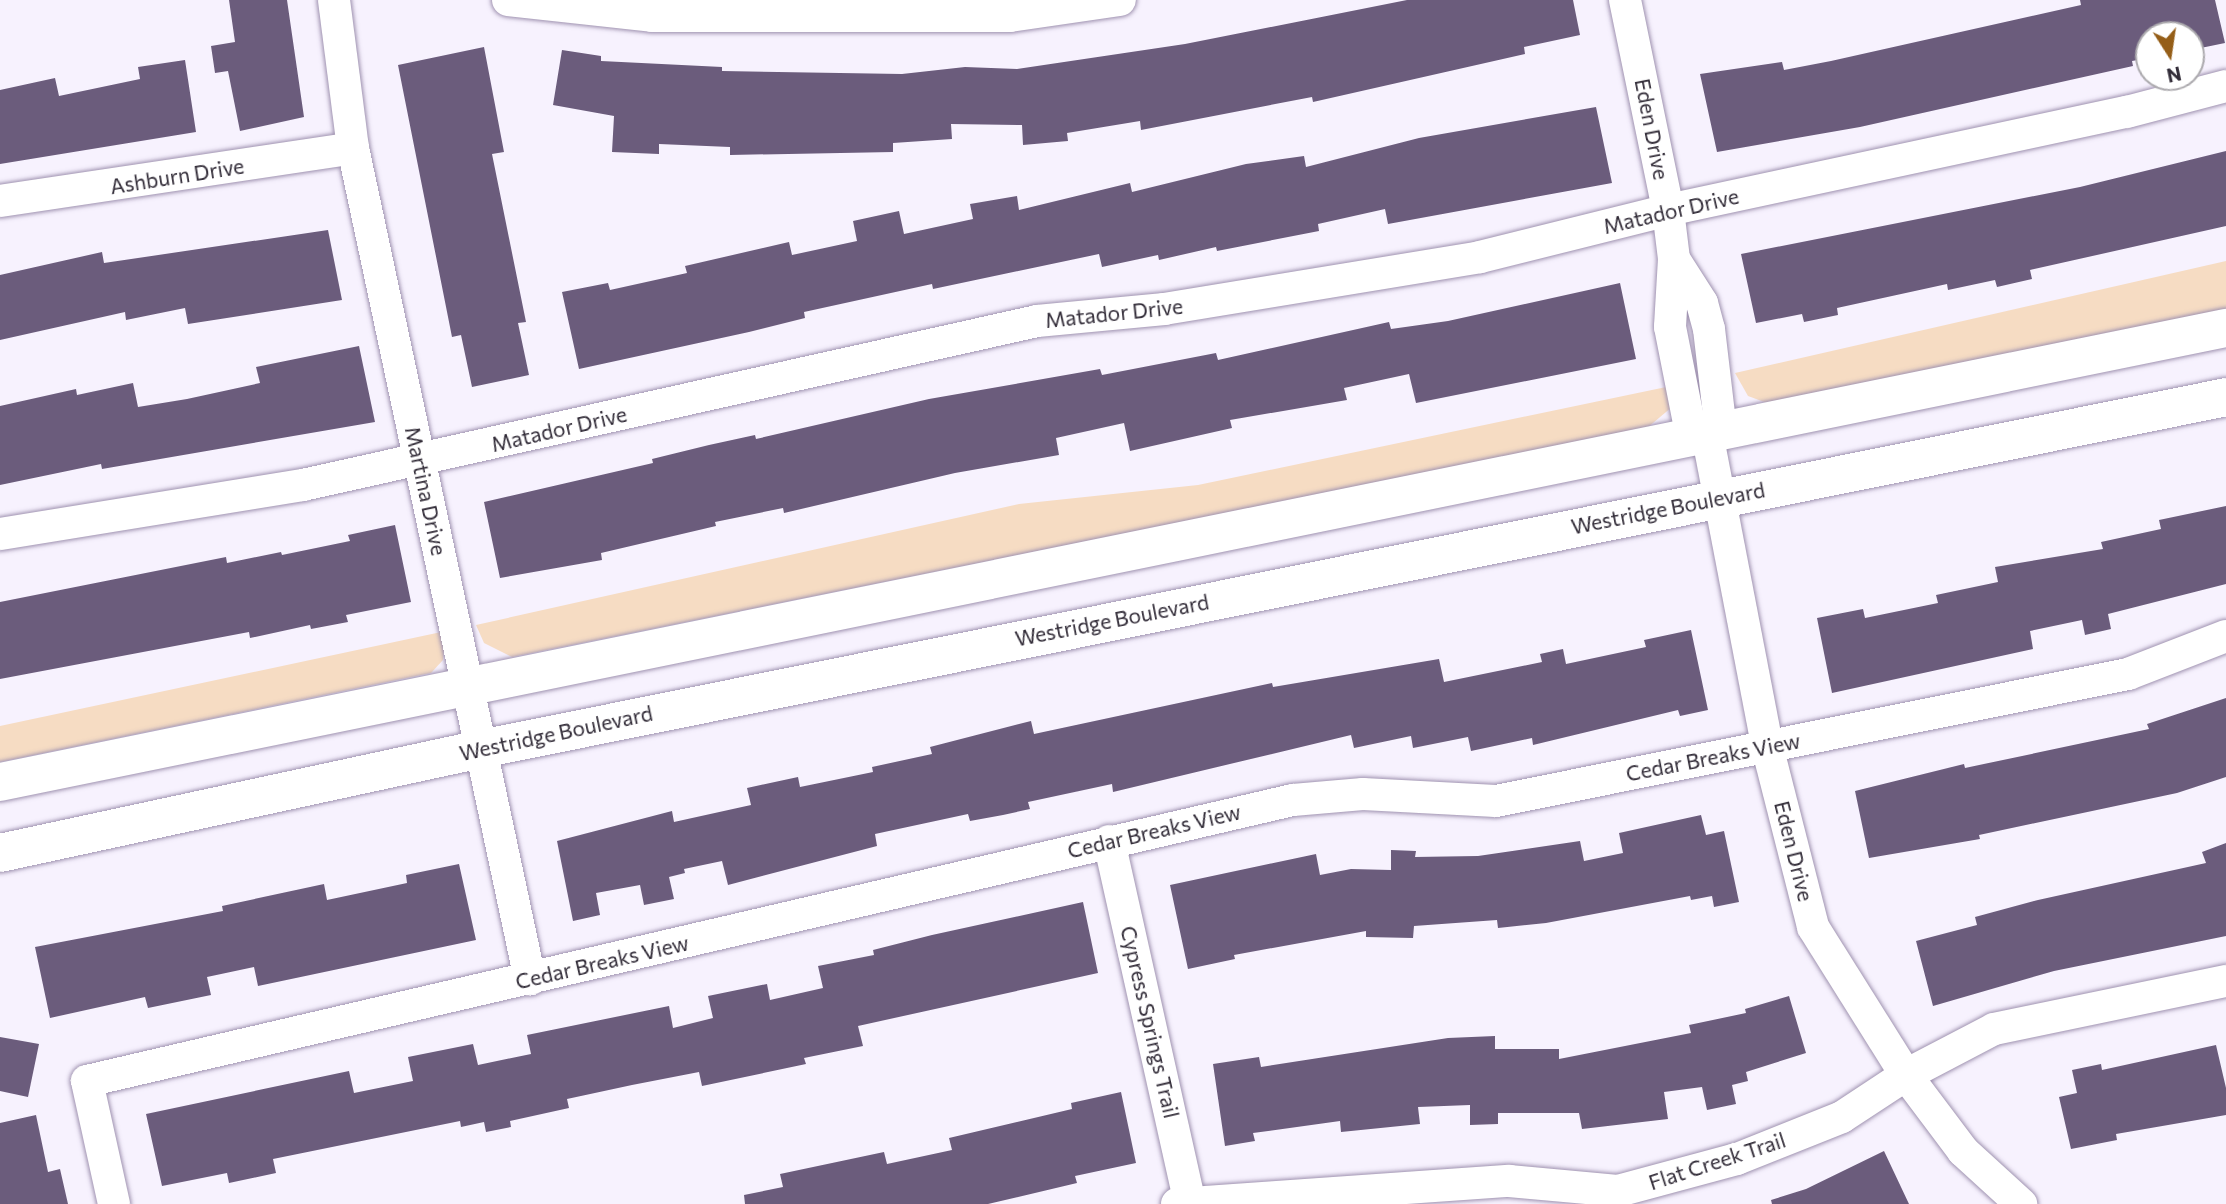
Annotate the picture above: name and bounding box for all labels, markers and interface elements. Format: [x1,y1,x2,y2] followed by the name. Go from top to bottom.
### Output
[2135,21,2205,91] north arrow
[2165,62,2183,88] text: N
[1630,76,1674,182] street label: Eden Drive
[108,153,246,199] street label: Ashburn Drive
[1601,183,1741,239] street label: Matador Drive
[1044,293,1184,333] street label: Matador Drive
[489,401,629,457] street label: Matador Drive
[400,424,452,558] street label: Martina Drive
[1569,477,1767,539] street label: Westridge Boulevard
[1013,589,1211,651] street label: Westridge Boulevard
[457,700,655,766] street label: Westridge Boulevard
[1624,728,1802,786] street label: Cedar Breaks View
[1769,798,1819,904] street label: Eden Drive
[1065,799,1243,863] street label: Cedar Breaks View
[1116,923,1184,1121] street label: Cypress Springs Trail
[513,930,691,994] street label: Cedar Breaks View
[1645,1127,1789,1195] street label: Flat Creek Trail

